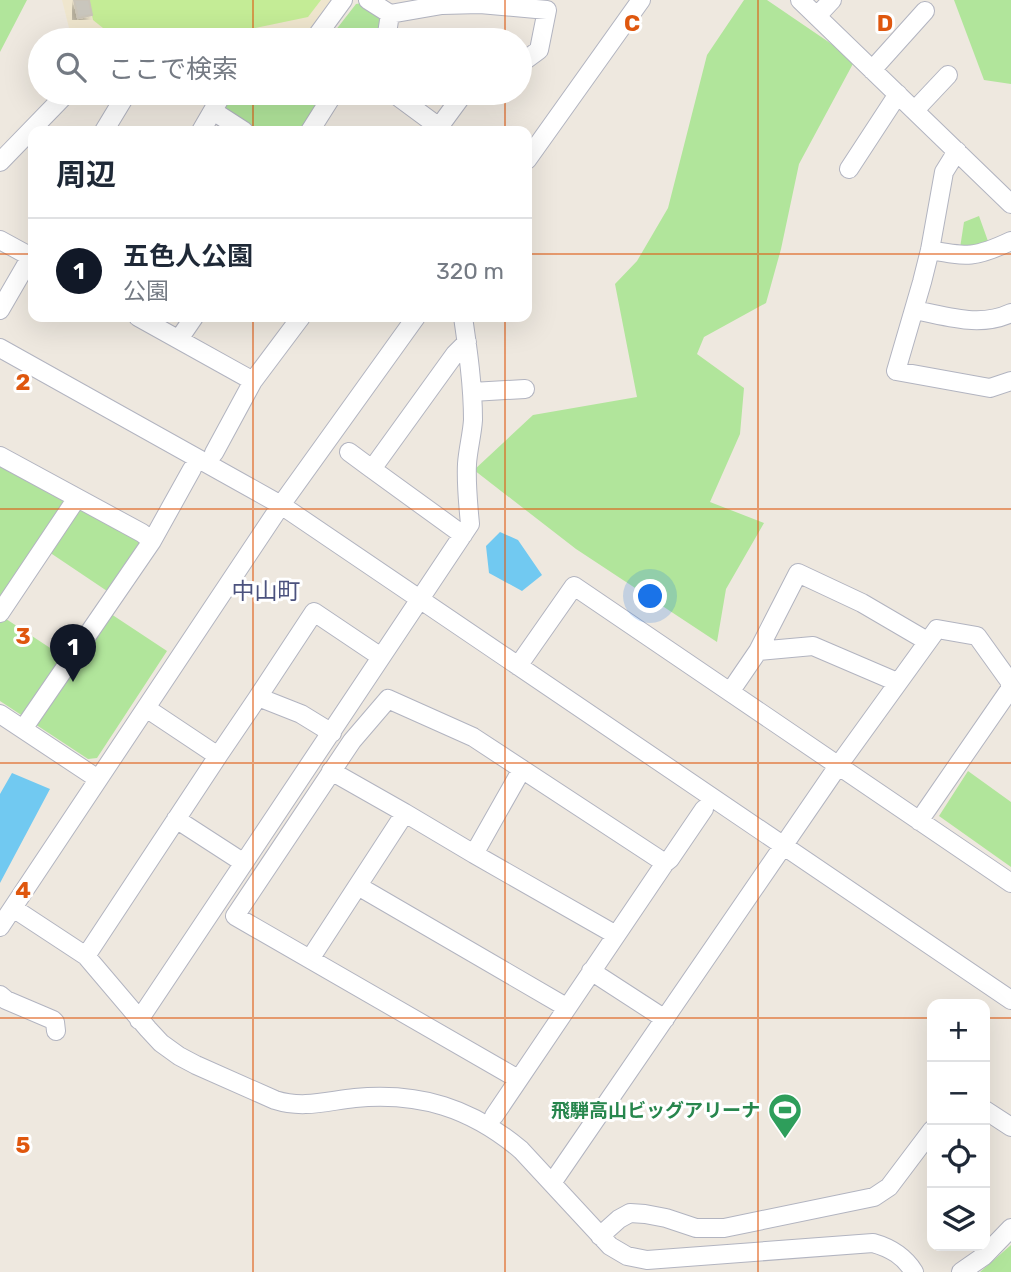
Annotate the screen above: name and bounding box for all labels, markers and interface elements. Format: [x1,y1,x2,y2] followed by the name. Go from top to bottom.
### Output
[624,9,640,37] text: C
[877,9,893,37] text: D
[28,28,532,105] search box
[52,48,90,86] icon: search
[108,54,238,85] text: ここで検索
[56,157,116,193] text: 周辺
[123,241,253,272] text: 五色人公園
[73,257,85,285] text: 1
[436,257,504,285] text: 320 m
[123,277,169,305] text: 公園
[16,368,30,396] text: 2
[232,577,301,605] district label: 中山町
[633,579,667,613] your location
[15,622,31,650] text: 3
[50,624,96,682] pin: 1
[15,876,31,904] text: 4
[927,999,990,1251] map controls
[927,999,990,1062] button: +
[927,1062,990,1125] button: −
[766,1091,804,1140] sports icon: 飛騨高山ビッグアリーナ
[551,1099,760,1122] place label: 飛騨高山ビッグアリーナ
[927,1125,990,1188] button: locate
[16,1131,31,1159] text: 5
[927,1188,990,1251] button: layers

